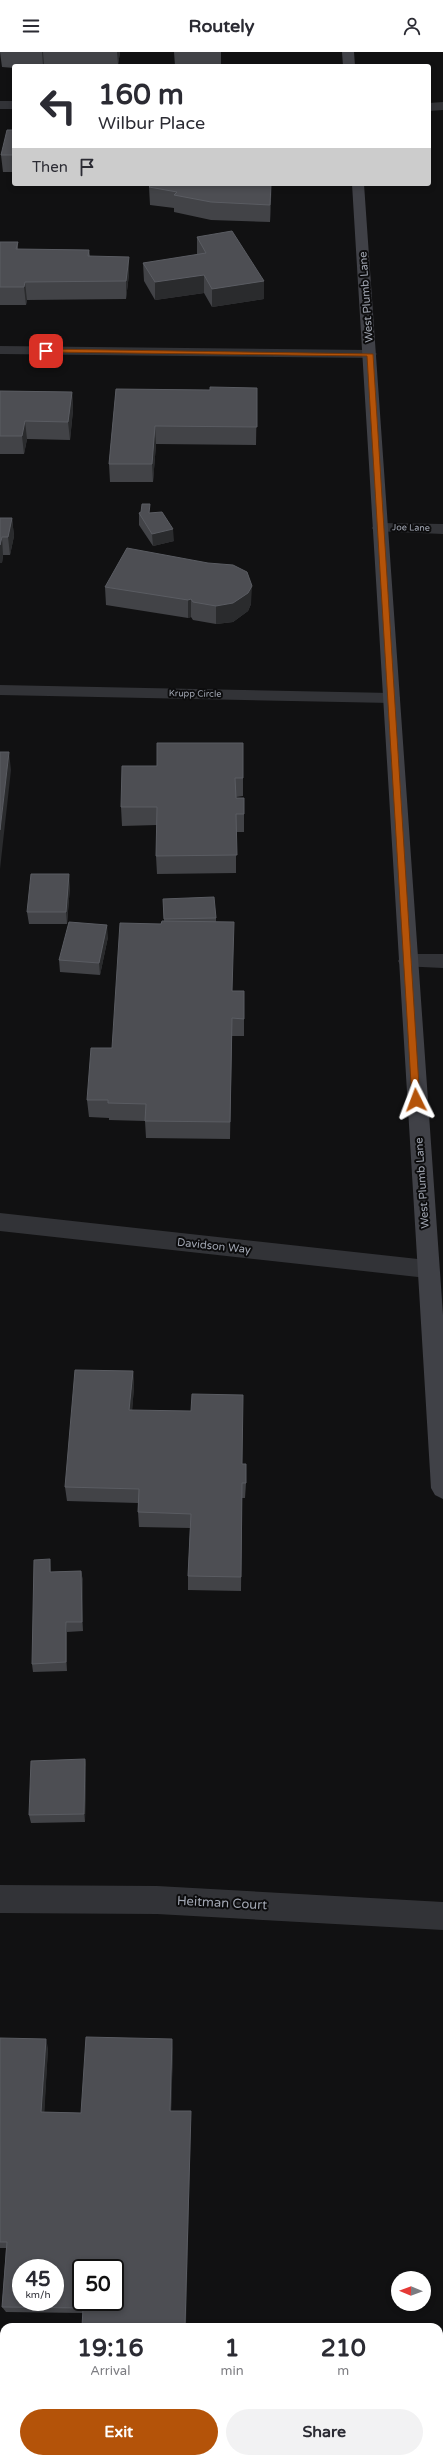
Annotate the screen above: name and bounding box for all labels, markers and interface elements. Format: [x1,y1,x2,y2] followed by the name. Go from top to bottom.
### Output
[20,15,42,37] icon: menu
[189,15,254,37] text: Routely
[401,15,423,37] icon: person
[98,78,184,112] text: 160 m
[32,80,84,132] icon: left
[98,112,205,134] text: Wilbur Place
[76,156,98,178] icon: arrive
[32,158,68,176] text: Then
[356,251,376,343] street label: West Plumb Lane
[29,334,63,368] pin
[35,340,57,362] icon: arrive
[392,522,430,534] street label: Joe Lane
[169,688,221,700] street label: Krupp Circle
[395,1079,437,1121] position arrow
[412,1137,432,1229] street label: West Plumb Lane
[177,1236,252,1256] street label: Davidson Way
[176,1893,268,1913] street label: Heitman Court
[72,2259,124,2311] speed limit sign: 50
[25,2268,51,2292] text: 45
[391,2271,431,2311] north arrow
[391,2271,431,2311] map controls
[25,2289,51,2301] text: km/h
[77,2334,144,2363] text: 19:16
[225,2334,240,2363] text: 1
[321,2334,366,2363] text: 210
[90,2363,130,2379] text: Arrival
[221,2363,244,2379] text: min
[337,2363,349,2379] text: m
[20,2409,218,2455] button: Exit
[226,2409,423,2455] button: Share

